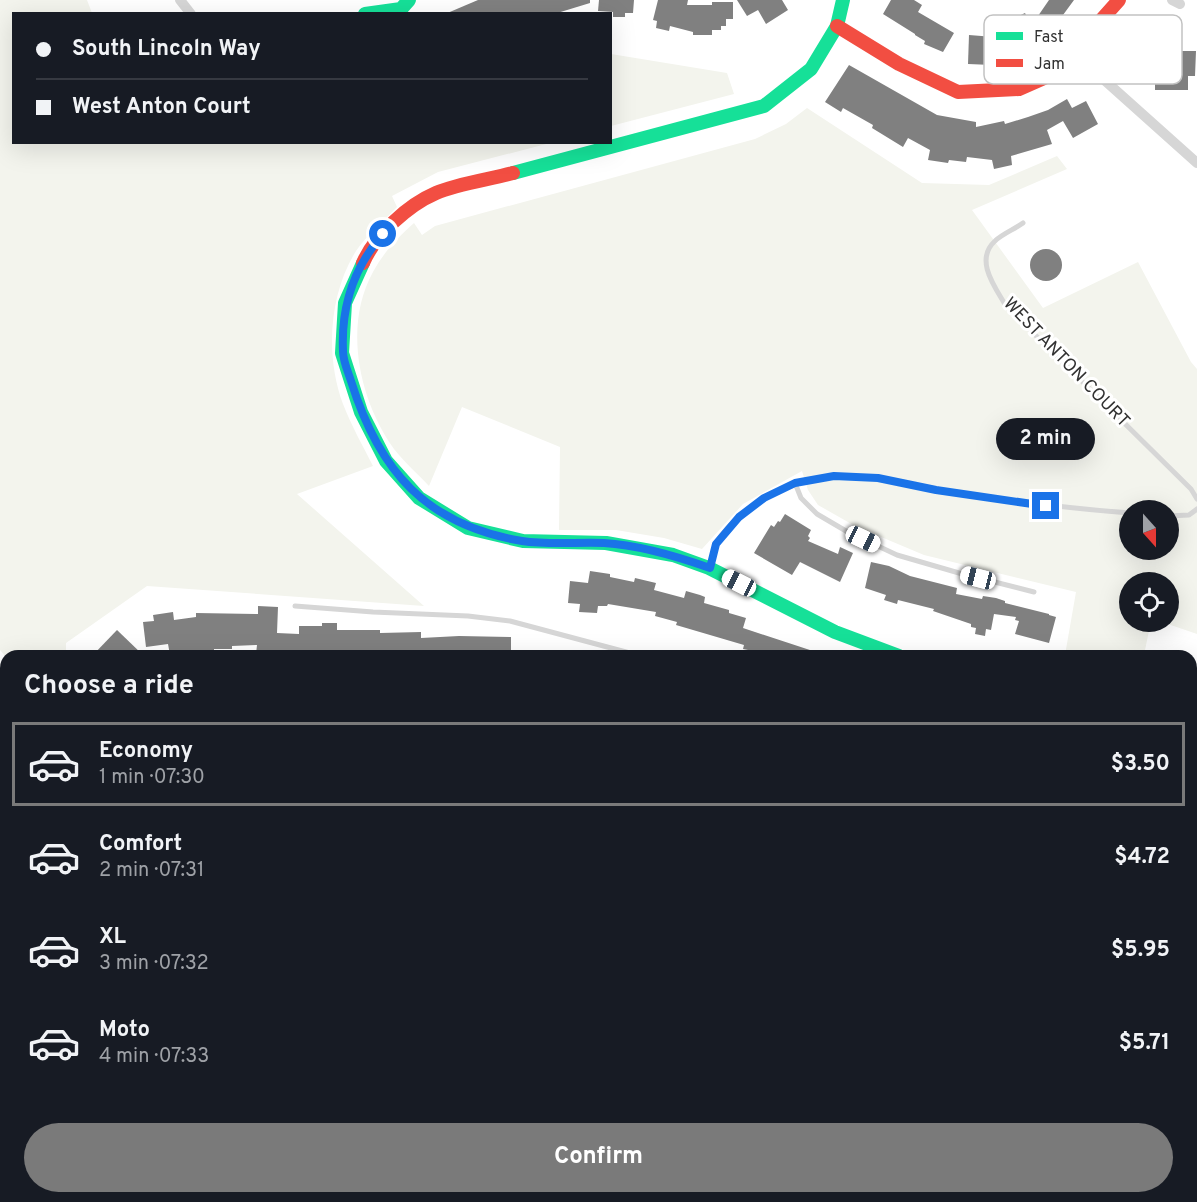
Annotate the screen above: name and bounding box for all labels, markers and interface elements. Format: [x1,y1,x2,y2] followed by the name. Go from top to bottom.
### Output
[984,15,1182,84] legend
[1034,28,1064,48] text: Fast
[72,36,261,63] text: South Lincoln Way
[1034,55,1065,75] text: Jam
[72,94,251,121] text: West Anton Court
[369,220,396,247] route start
[998,293,1134,433] street label: WEST ANTON COURT
[996,419,1096,461] callout: 2 min
[1019,426,1072,452] text: 2 min
[1032,492,1059,519] route end
[1119,500,1179,560] north arrow
[1119,500,1179,632] map controls
[843,523,883,555] car
[958,565,998,591] car
[719,567,759,599] car
[1119,572,1179,632] button: locate
[24,669,194,703] text: Choose a ride
[27,737,81,791] icon: car
[99,738,193,765] text: Economy
[1111,751,1170,778] text: $3.50
[99,765,205,791] text: 1 min · 07:30
[27,830,81,884] icon: car
[99,831,182,858] text: Comfort
[1114,844,1170,871] text: $4.72
[99,858,204,884] text: 2 min · 07:31
[27,923,81,977] icon: car
[99,924,126,951] text: XL
[1111,937,1170,964] text: $5.95
[99,951,209,977] text: 3 min · 07:32
[27,1016,81,1070] icon: car
[99,1017,150,1044] text: Moto
[1119,1030,1170,1057] text: $5.71
[99,1044,209,1070] text: 4 min · 07:33
[24,1123,1173,1192] button: Confirm

